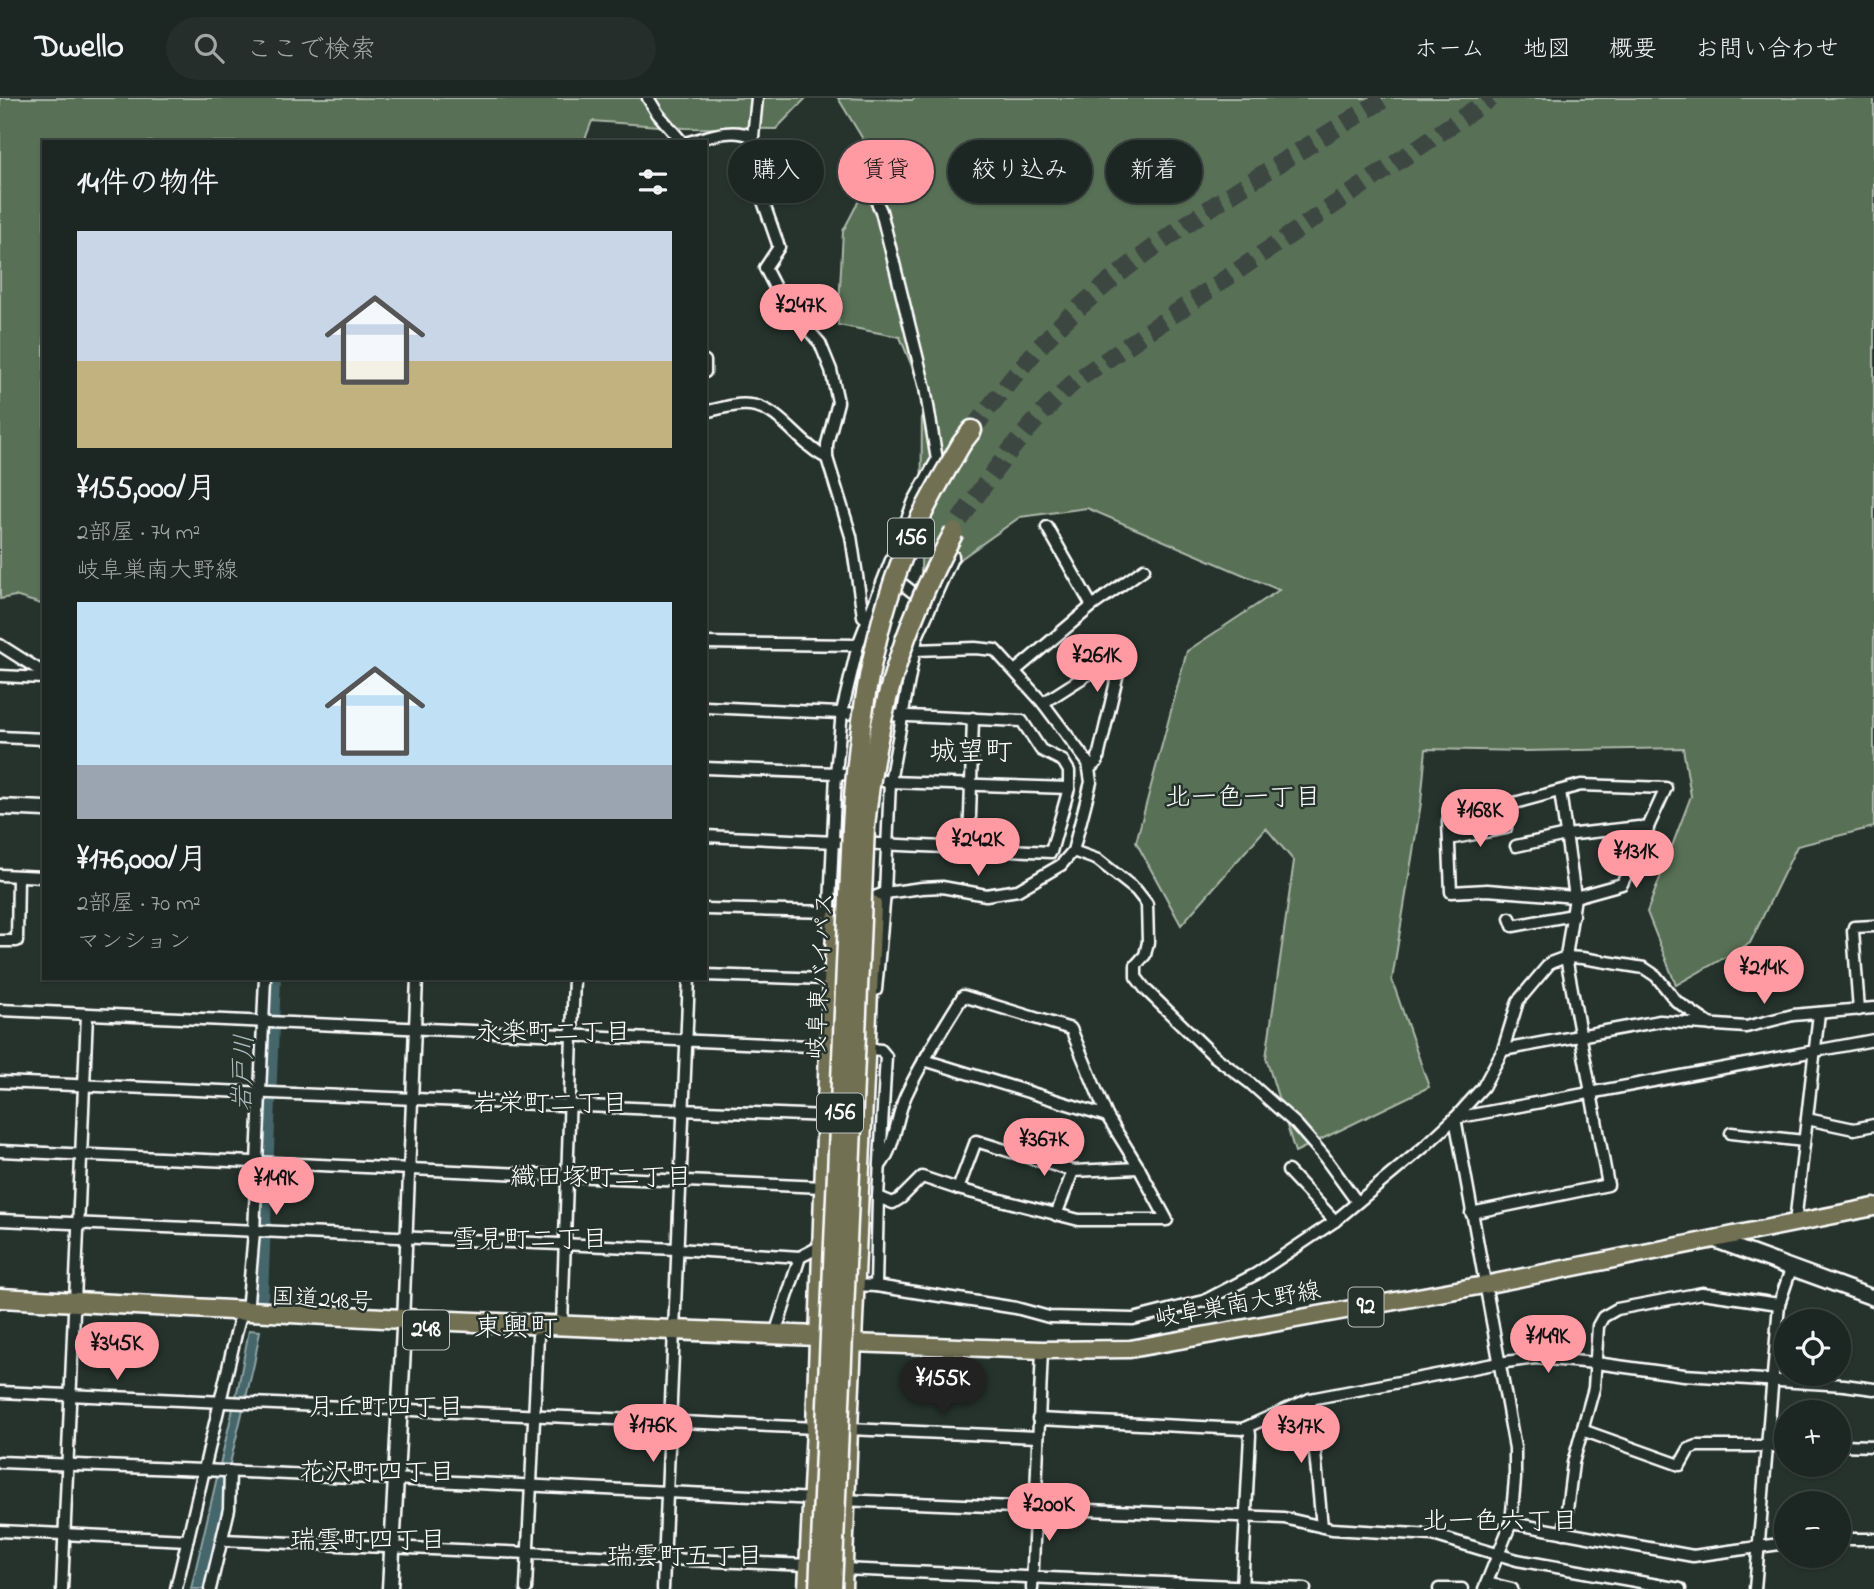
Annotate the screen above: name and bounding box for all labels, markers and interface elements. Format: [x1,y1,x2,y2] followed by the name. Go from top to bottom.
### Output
[166,17,656,80] search box
[35,24,124,72] text: Dwello
[190,29,228,67] icon: search
[246,32,376,70] text: ここで検索
[1414,33,1485,68] text: ホーム
[1523,33,1571,68] text: 地図
[1609,33,1657,68] text: 概要
[1695,33,1839,68] text: お問い合わせ
[728,140,824,203] chip: 購入
[838,140,934,203] chip: 賃貸
[948,140,1092,203] chip: 絞り込み
[1106,140,1202,203] chip: 新着
[77,163,219,207] text: 14件の物件
[634,163,672,201] icon: filters
[312,277,438,403] icon: home
[752,285,850,344] pin: ¥247K
[776,290,826,323] text: ¥247K
[77,468,216,512] text: ¥155,000/月
[77,517,200,550] text: 2部屋 · 74 m²
[888,518,934,558] road number: 156
[77,555,238,588] text: 岐阜巣南大野線
[1048,634,1146,694] pin: ¥261K
[1073,640,1122,673] text: ¥261K
[312,648,438,774] icon: home
[929,733,1013,774] district label: 城望町
[1165,780,1321,818] district label: 北一色一丁目
[1431,790,1529,849] pin: ¥168K
[1457,795,1503,828] text: ¥168K
[929,818,1027,878] pin: ¥242K
[952,824,1004,857] text: ¥242K
[1587,830,1685,890] pin: ¥131K
[1614,836,1658,869] text: ¥131K
[77,839,207,883] text: ¥176,000/月
[77,888,201,921] text: 2部屋 · 70 m²
[800,891,844,1061] street label: 岐阜東バイパス
[77,926,191,959] text: マンション
[1715,946,1813,1006] pin: ¥214K
[1740,952,1788,985] text: ¥214K
[475,1015,631,1053] district label: 永楽町二丁目
[225,1033,265,1113] water label: 岩戸川
[472,1086,628,1124] district label: 岩栄町二丁目
[817,1094,863,1132] road number: 156
[995,1118,1093,1178] pin: ¥367K
[1019,1124,1069,1157] text: ¥367K
[227,1158,325,1217] pin: ¥149K
[510,1160,692,1198] district label: 織田塚町二丁目
[254,1163,298,1196] text: ¥149K
[452,1222,608,1260] district label: 雪見町二丁目
[1152,1274,1324,1338] street label: 岐阜巣南大野線
[270,1281,374,1321] street label: 国道248号
[1348,1288,1384,1326] road number: 92
[474,1309,558,1350] district label: 東興町
[1774,1309,1851,1568] map controls
[1774,1309,1851,1386] button: locate
[403,1310,449,1350] road number: 248
[1499,1316,1597,1375] pin: ¥149K
[1526,1321,1570,1354] text: ¥149K
[68,1322,166,1382] pin: ¥345K
[91,1328,143,1361] text: ¥345K
[894,1358,992,1417] pin: ¥155K
[916,1363,970,1396] text: ¥155K
[308,1390,464,1428] district label: 月丘町四丁目
[1774,1400,1851,1477] button: +
[604,1404,702,1464] pin: ¥176K
[1252,1406,1350,1465] pin: ¥317K
[629,1410,677,1443] text: ¥176K
[1278,1411,1324,1444] text: ¥317K
[299,1455,455,1493] district label: 花沢町四丁目
[1000,1484,1098,1543] pin: ¥200K
[1023,1489,1075,1522] text: ¥200K
[1774,1491,1851,1568] button: −
[1422,1504,1578,1542] district label: 北一色六丁目
[290,1523,446,1561] district label: 瑞雲町四丁目
[607,1539,763,1577] district label: 瑞雲町五丁目

